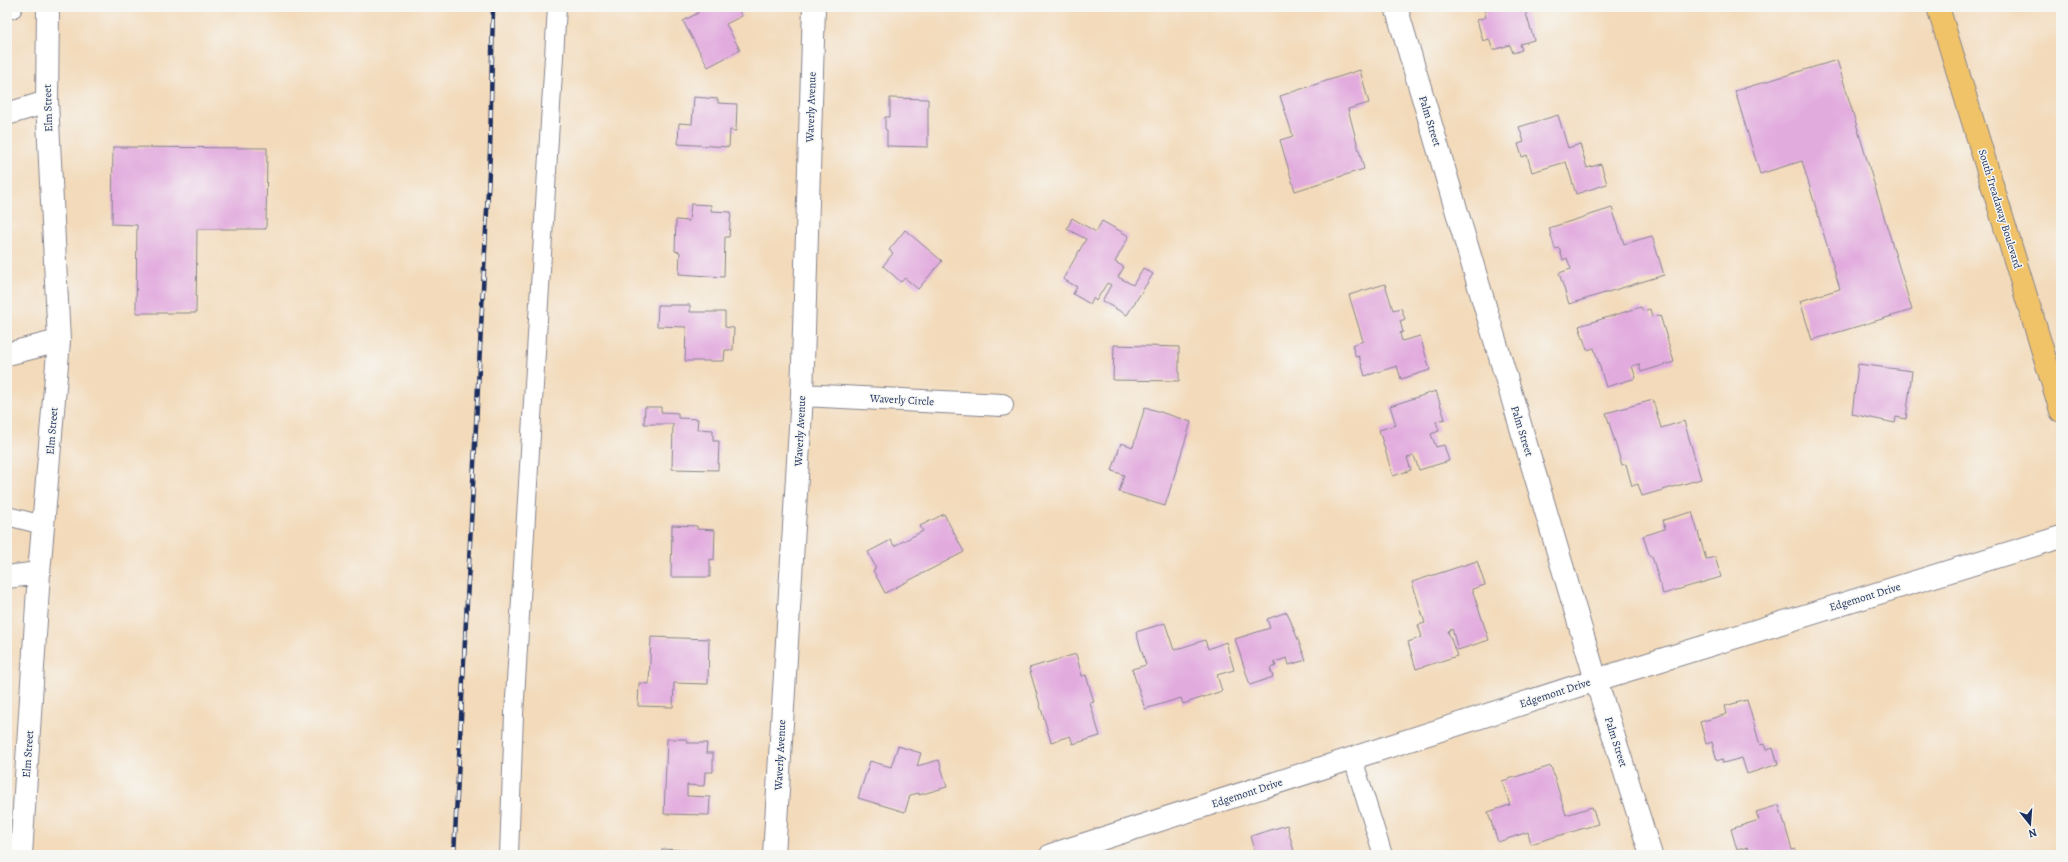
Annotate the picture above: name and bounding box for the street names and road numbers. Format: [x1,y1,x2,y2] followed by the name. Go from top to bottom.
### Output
[802,71,820,144] street label: Waverly Avenue
[40,84,56,132] street label: Elm Street
[1415,94,1445,148] street label: Palm Street
[1975,147,2025,271] street label: South Treadaway Boulevard
[869,391,934,409] street label: Waverly Circle
[791,395,809,468] street label: Waverly Avenue
[1507,404,1537,458] street label: Palm Street
[42,406,62,455] street label: Elm Street
[1828,579,1903,615] street label: Edgemont Drive
[1518,674,1592,712] street label: Edgemont Drive
[1601,715,1631,769] street label: Palm Street
[771,719,789,792] street label: Waverly Avenue
[19,729,37,778] street label: Elm Street
[1210,774,1284,812] street label: Edgemont Drive

